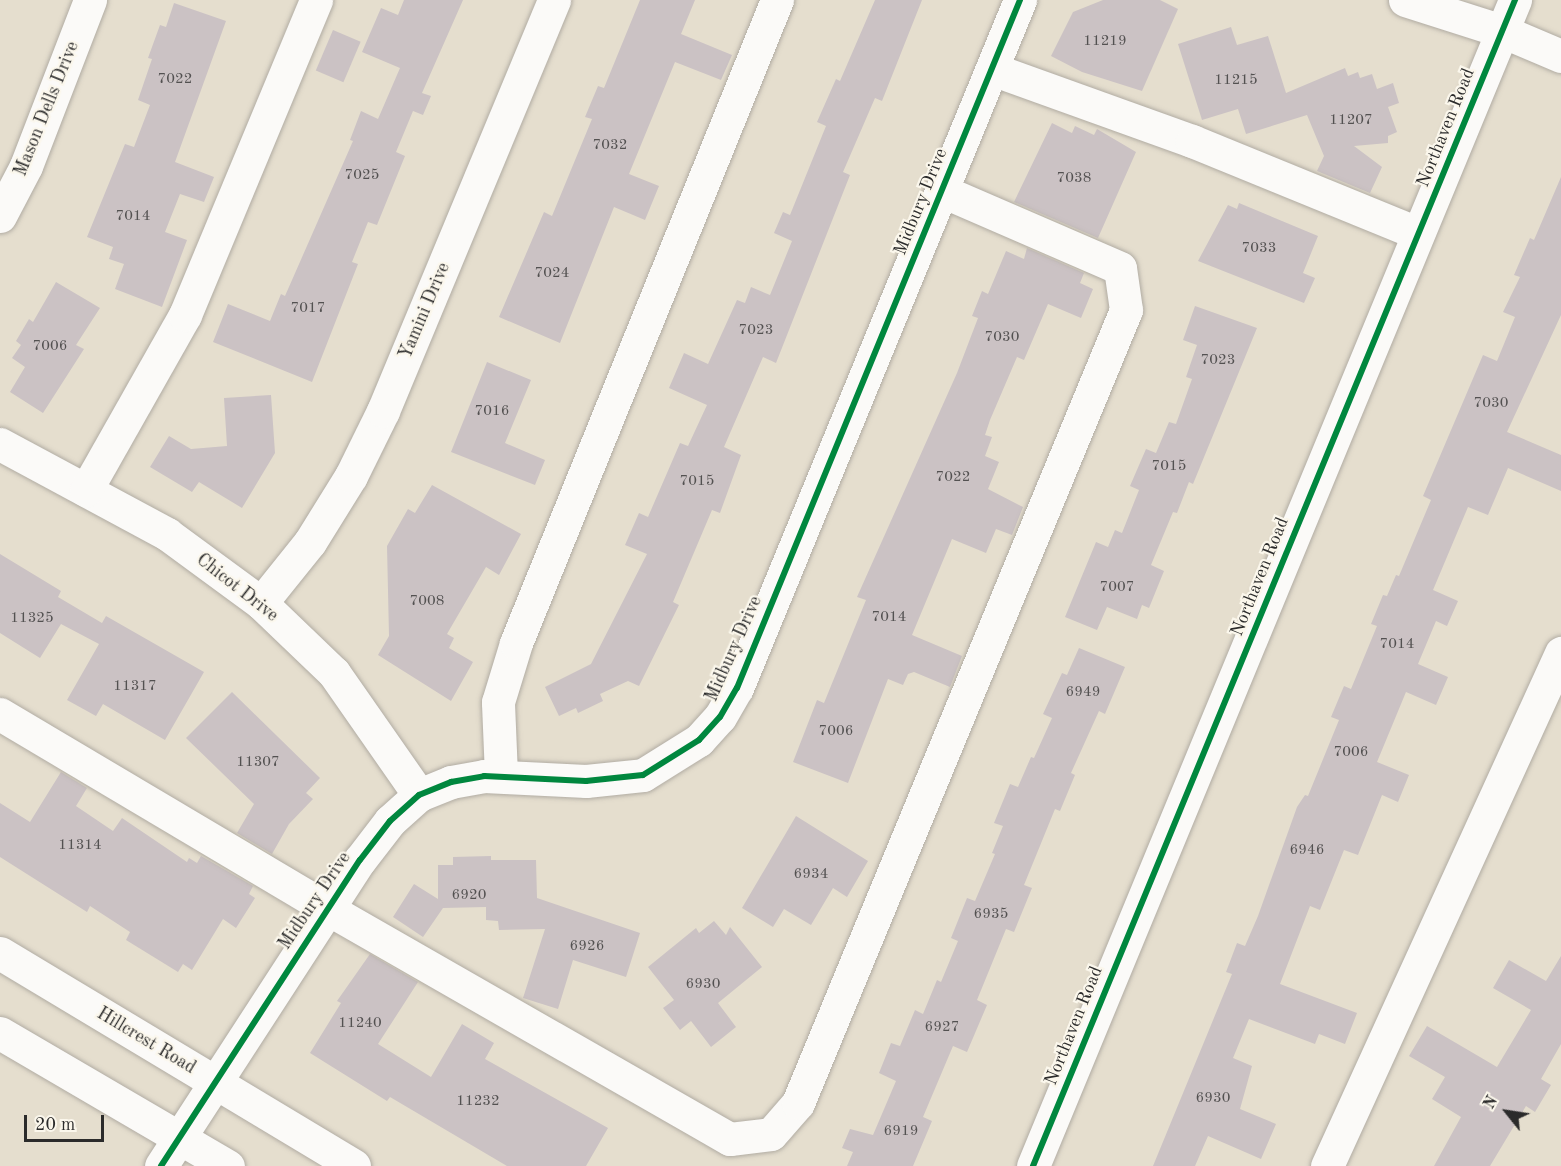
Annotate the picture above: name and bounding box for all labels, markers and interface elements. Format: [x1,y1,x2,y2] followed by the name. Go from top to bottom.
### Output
[1083,33,1127,51] house number: 11219
[10,38,84,180] street label: Mason Dells Drive
[1412,65,1480,191] street label: Northaven Road
[158,71,192,89] house number: 7022
[1214,72,1258,90] house number: 11215
[1329,112,1373,130] house number: 11207
[593,137,627,155] house number: 7032
[890,145,952,259] street label: Midbury Drive
[345,167,379,185] house number: 7025
[1057,170,1091,188] house number: 7038
[116,208,150,226] house number: 7014
[1242,240,1276,258] house number: 7033
[395,259,455,363] street label: Yamini Drive
[535,265,569,283] house number: 7024
[291,300,325,318] house number: 7017
[739,322,773,340] house number: 7023
[985,329,1019,347] house number: 7030
[33,338,67,356] house number: 7006
[1201,352,1235,370] house number: 7023
[1474,395,1508,413] house number: 7030
[475,403,509,421] house number: 7016
[1152,458,1186,476] house number: 7015
[936,469,970,487] house number: 7022
[680,473,714,491] house number: 7015
[1226,514,1294,640] street label: Northaven Road
[192,549,282,627] street label: Chicot Drive
[1100,579,1134,597] house number: 7007
[410,593,444,611] house number: 7008
[701,593,767,705] street label: Midbury Drive
[872,609,906,627] house number: 7014
[10,610,54,628] house number: 11325
[1380,636,1414,654] house number: 7014
[113,678,157,696] house number: 11317
[1066,684,1100,702] house number: 6949
[819,723,853,741] house number: 7006
[1334,744,1368,762] house number: 7006
[236,754,280,772] house number: 11307
[58,837,102,855] house number: 11314
[1290,842,1324,860] house number: 6946
[274,848,356,954] street label: Midbury Drive
[794,866,828,884] house number: 6934
[452,887,486,905] house number: 6920
[974,906,1008,924] house number: 6935
[570,938,604,956] house number: 6926
[1040,963,1108,1089] street label: Northaven Road
[686,976,720,994] house number: 6930
[93,1003,199,1079] street label: Hillcrest Road
[338,1015,382,1033] house number: 11240
[925,1019,959,1037] house number: 6927
[1477,1082,1537,1142] north arrow
[1196,1090,1230,1108] house number: 6930
[456,1093,500,1111] house number: 11232
[1481,1094,1501,1112] text: N
[27,1103,106,1141] scale bar
[35,1116,75,1134] text: 20 m
[884,1123,918,1141] house number: 6919

